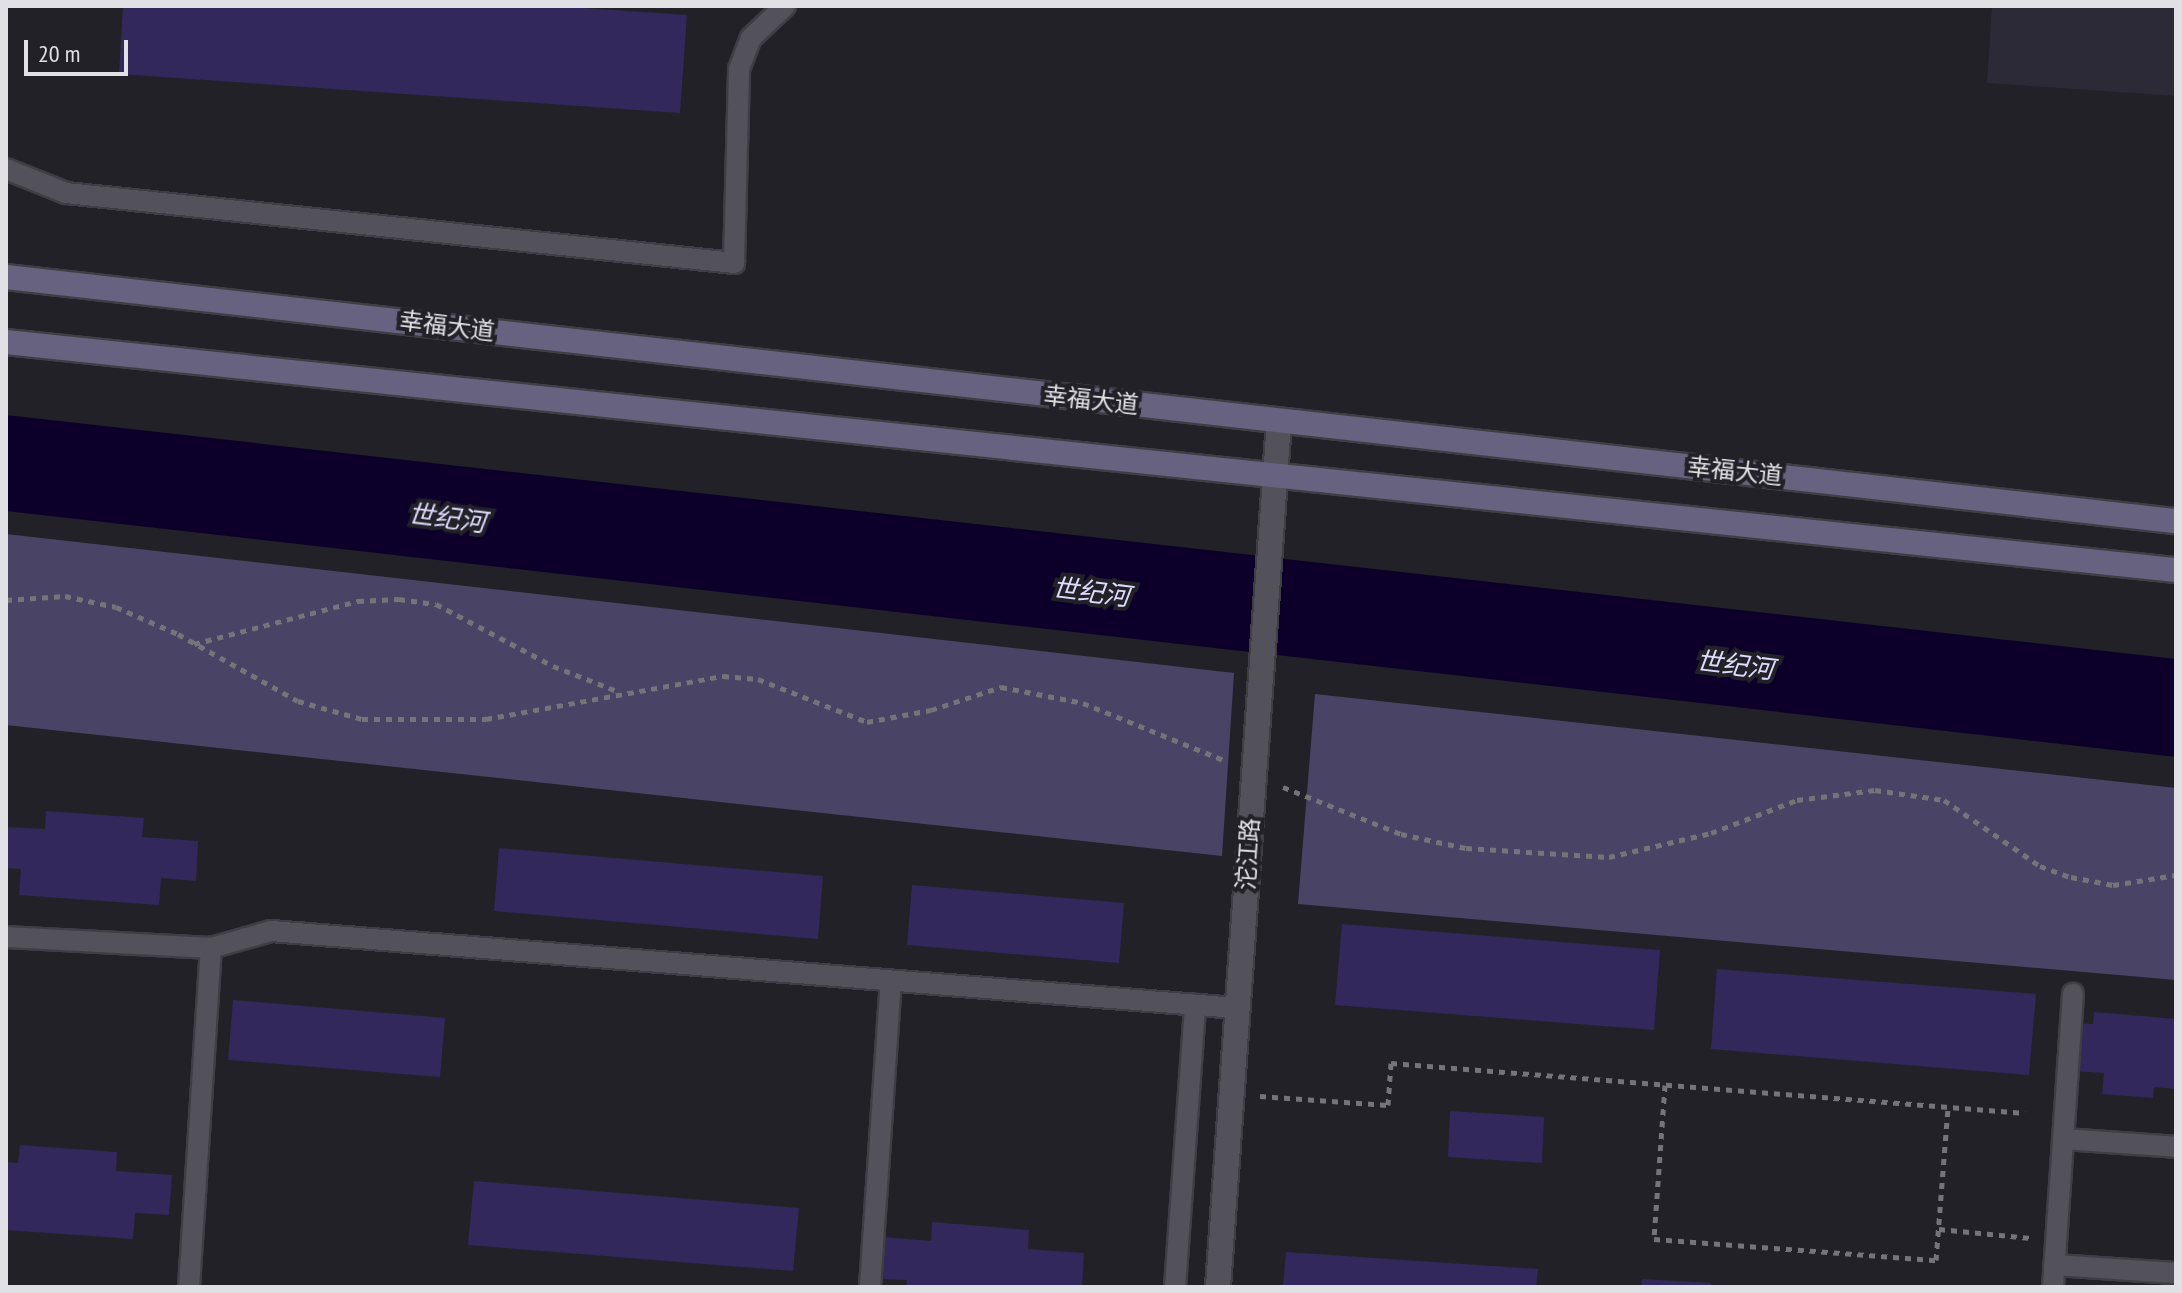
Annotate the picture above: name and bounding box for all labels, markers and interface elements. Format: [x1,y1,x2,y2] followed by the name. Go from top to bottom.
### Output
[28,24,132,74] scale bar
[38,38,80,69] text: 20 m
[398,306,496,346] street label: 幸福大道
[1042,381,1140,419] street label: 幸福大道
[1686,452,1784,490] street label: 幸福大道
[406,498,488,538] water label: 世纪河
[1050,572,1132,612] water label: 世纪河
[1694,645,1776,685] water label: 世纪河
[1231,817,1265,891] street label: 沱江路

